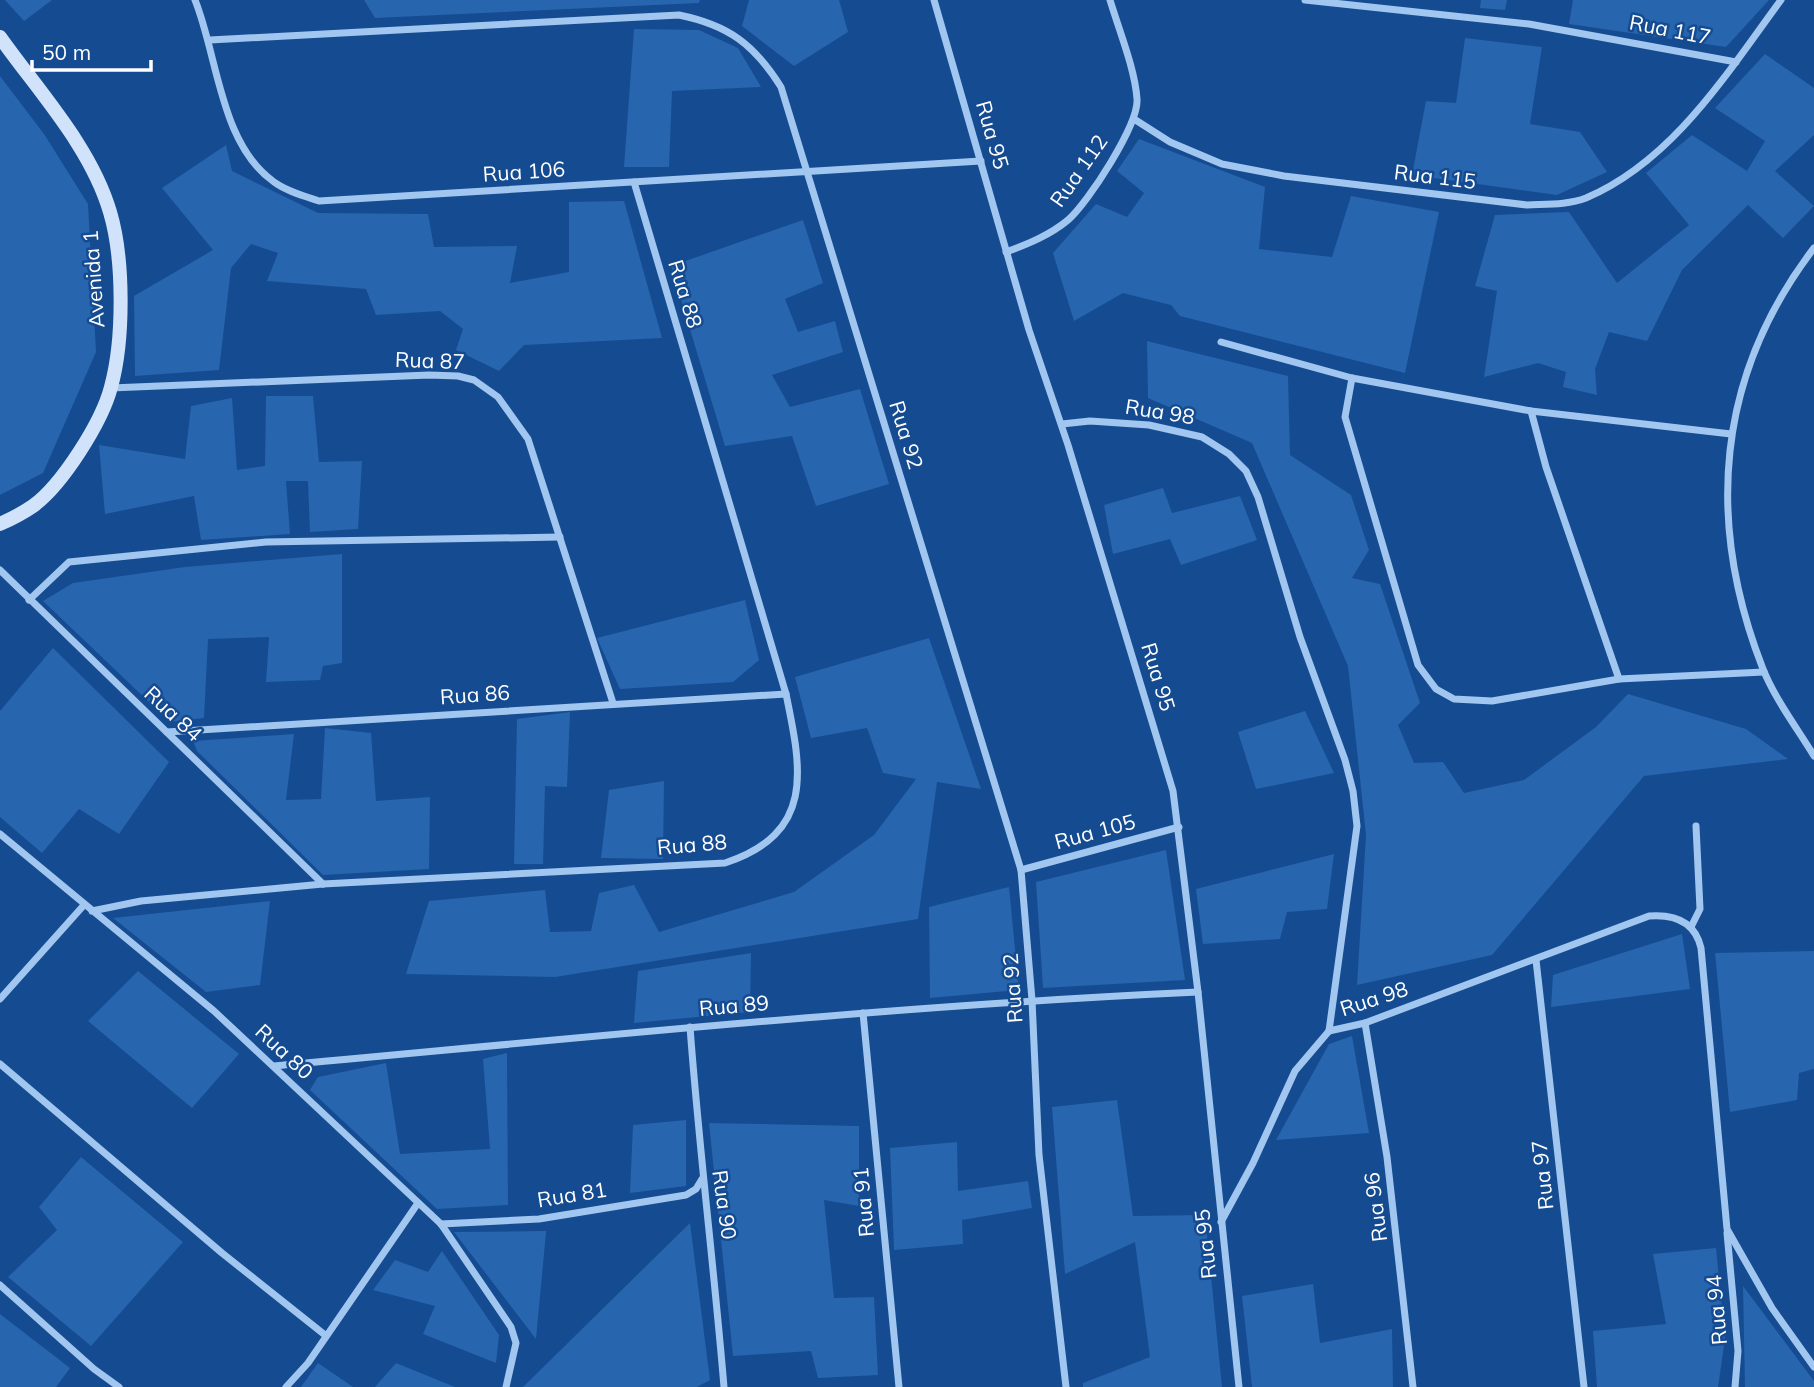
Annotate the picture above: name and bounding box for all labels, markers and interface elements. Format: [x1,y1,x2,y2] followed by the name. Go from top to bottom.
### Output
[1627,8,1713,50] street label: Rua 117
[32,28,150,72] scale bar
[42,39,91,65] text: 50 m
[971,98,1015,172] street label: Rua 95
[1044,129,1112,212] street label: Rua 112
[482,155,566,187] street label: Rua 106
[1393,158,1478,194] street label: Rua 115
[77,229,109,329] street label: Avenida 1
[663,256,709,331] street label: Rua 88
[395,346,465,374] street label: Rua 87
[1124,393,1197,429] street label: Rua 98
[884,397,930,472] street label: Rua 92
[1136,639,1182,714] street label: Rua 95
[439,679,511,709] street label: Rua 86
[139,680,208,747] street label: Rua 84
[1052,808,1138,854] street label: Rua 105
[656,828,728,860] street label: Rua 88
[997,952,1027,1024] street label: Rua 92
[1336,975,1411,1021] street label: Rua 98
[698,989,770,1021] street label: Rua 89
[250,1018,319,1085] street label: Rua 80
[1525,1139,1559,1211] street label: Rua 97
[847,1166,879,1238] street label: Rua 91
[707,1168,743,1241] street label: Rua 90
[1358,1171,1392,1243] street label: Rua 96
[535,1176,608,1212] street label: Rua 81
[1188,1208,1222,1280] street label: Rua 95
[1700,1274,1732,1346] street label: Rua 94

